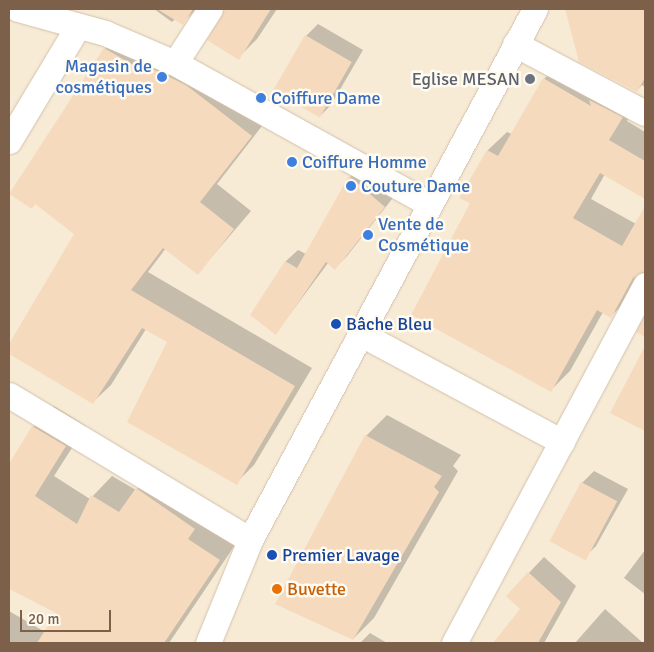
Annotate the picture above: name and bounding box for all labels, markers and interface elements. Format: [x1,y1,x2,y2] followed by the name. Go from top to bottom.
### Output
[56,56,152,98] place label: Magasin de cosmétiques
[412,68,520,90] place label: Eglise MESAN
[156,71,168,83] marker: Magasin de cosmétiques
[524,73,536,85] marker: Eglise MESAN
[271,87,380,109] place label: Coiffure Dame
[255,92,267,104] marker: Coiffure Dame
[302,151,427,173] place label: Coiffure Homme
[286,156,298,168] marker: Coiffure Homme
[361,175,470,197] place label: Couture Dame
[345,180,357,192] marker: Couture Dame
[378,214,469,256] place label: Vente de Cosmétique
[362,229,374,241] marker: Vente de Cosmétique
[346,313,432,335] place label: Bâche Bleu
[330,318,342,330] marker: Bâche Bleu
[282,544,400,566] place label: Premier Lavage
[266,549,278,561] marker: Premier Lavage
[287,578,346,600] place label: Buvette
[271,583,283,595] marker: Buvette
[22,600,114,632] scale bar
[28,610,59,628] text: 20 m

